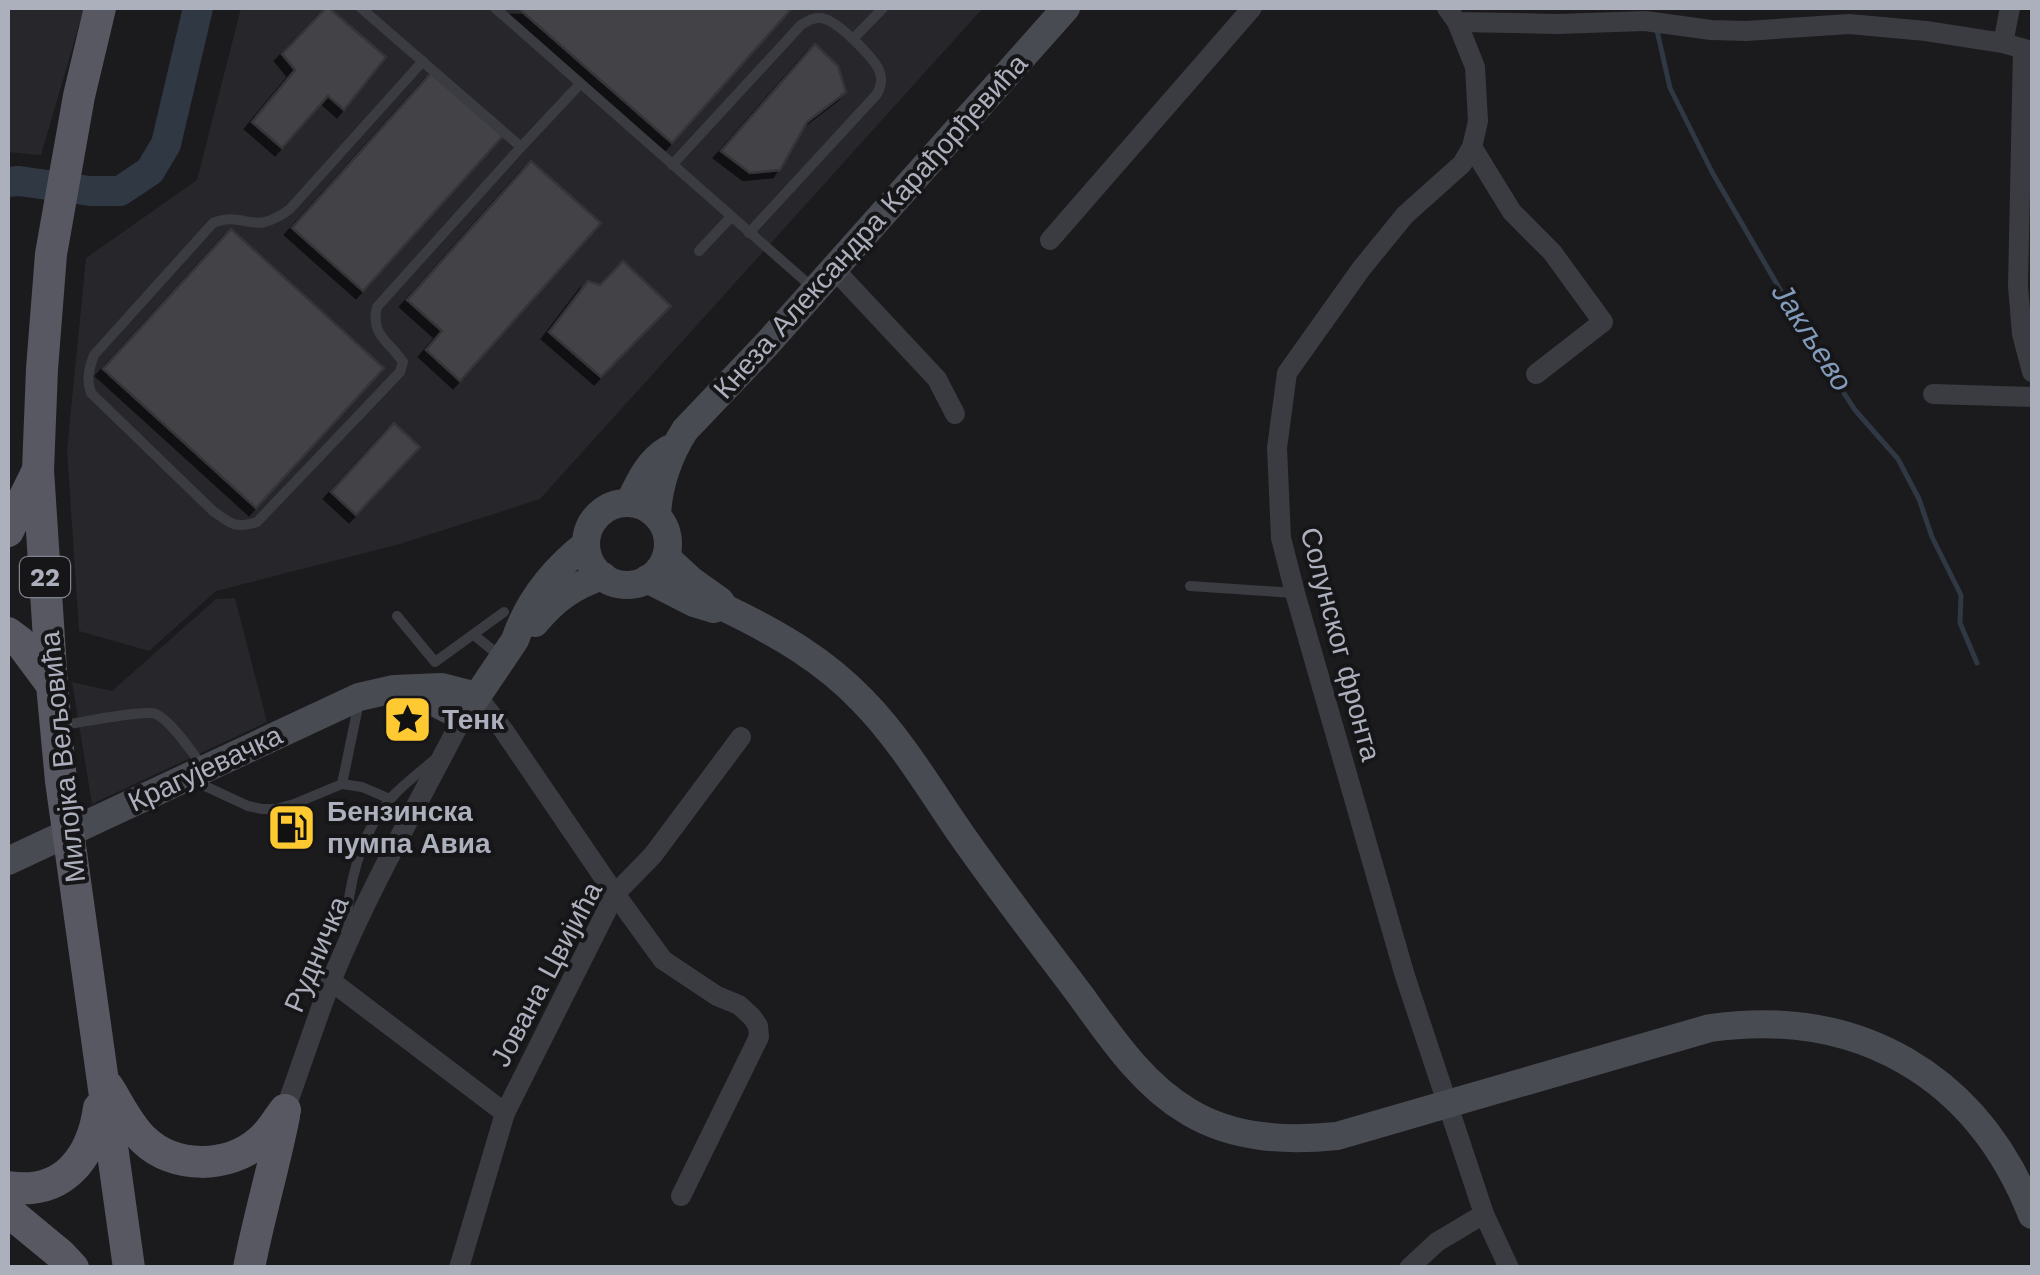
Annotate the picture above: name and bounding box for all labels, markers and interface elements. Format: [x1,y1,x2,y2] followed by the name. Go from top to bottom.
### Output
[707,47,1034,406] street label: Кнеза Александра Карађорђевића
[1764,275,1860,397] water label: Јакљево
[1293,524,1388,765] street label: Солунског фронта
[20,557,70,597] road number: 22
[33,629,92,884] street label: Милојка Вељовића
[381,693,433,745] place icon: Тенк
[442,703,505,736] place label: Тенк
[123,718,288,818] street label: Крагујевачка
[327,795,491,860] place label: Бензинска пумпа Авиа
[266,801,318,853] fuel station icon: Бензинска пумпа Авиа
[484,876,609,1072] street label: Јована Цвијића
[277,891,356,1017] street label: Рудничка

